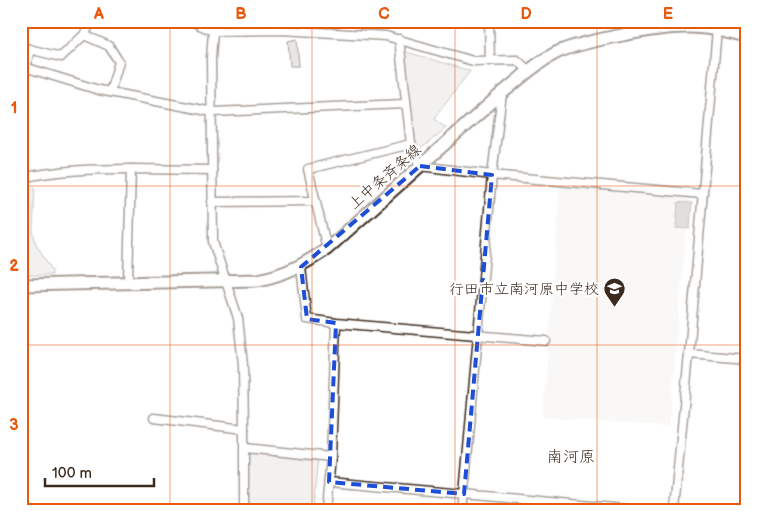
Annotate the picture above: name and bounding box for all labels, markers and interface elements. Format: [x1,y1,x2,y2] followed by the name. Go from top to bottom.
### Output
[93,5,104,24] text: A
[235,5,247,24] text: B
[378,5,390,24] text: C
[520,5,532,24] text: D
[663,5,673,24] text: E
[11,99,17,118] text: 1
[345,140,425,214] street label: 上中条斉条線
[9,257,19,276] text: 2
[603,277,627,308] school or university icon: 行田市立南河原中学校
[449,280,599,299] place label: 行田市立南河原中学校
[9,416,19,435] text: 3
[547,448,595,467] district label: 南河原
[45,456,154,488] scale bar
[52,464,92,483] text: 100 m

